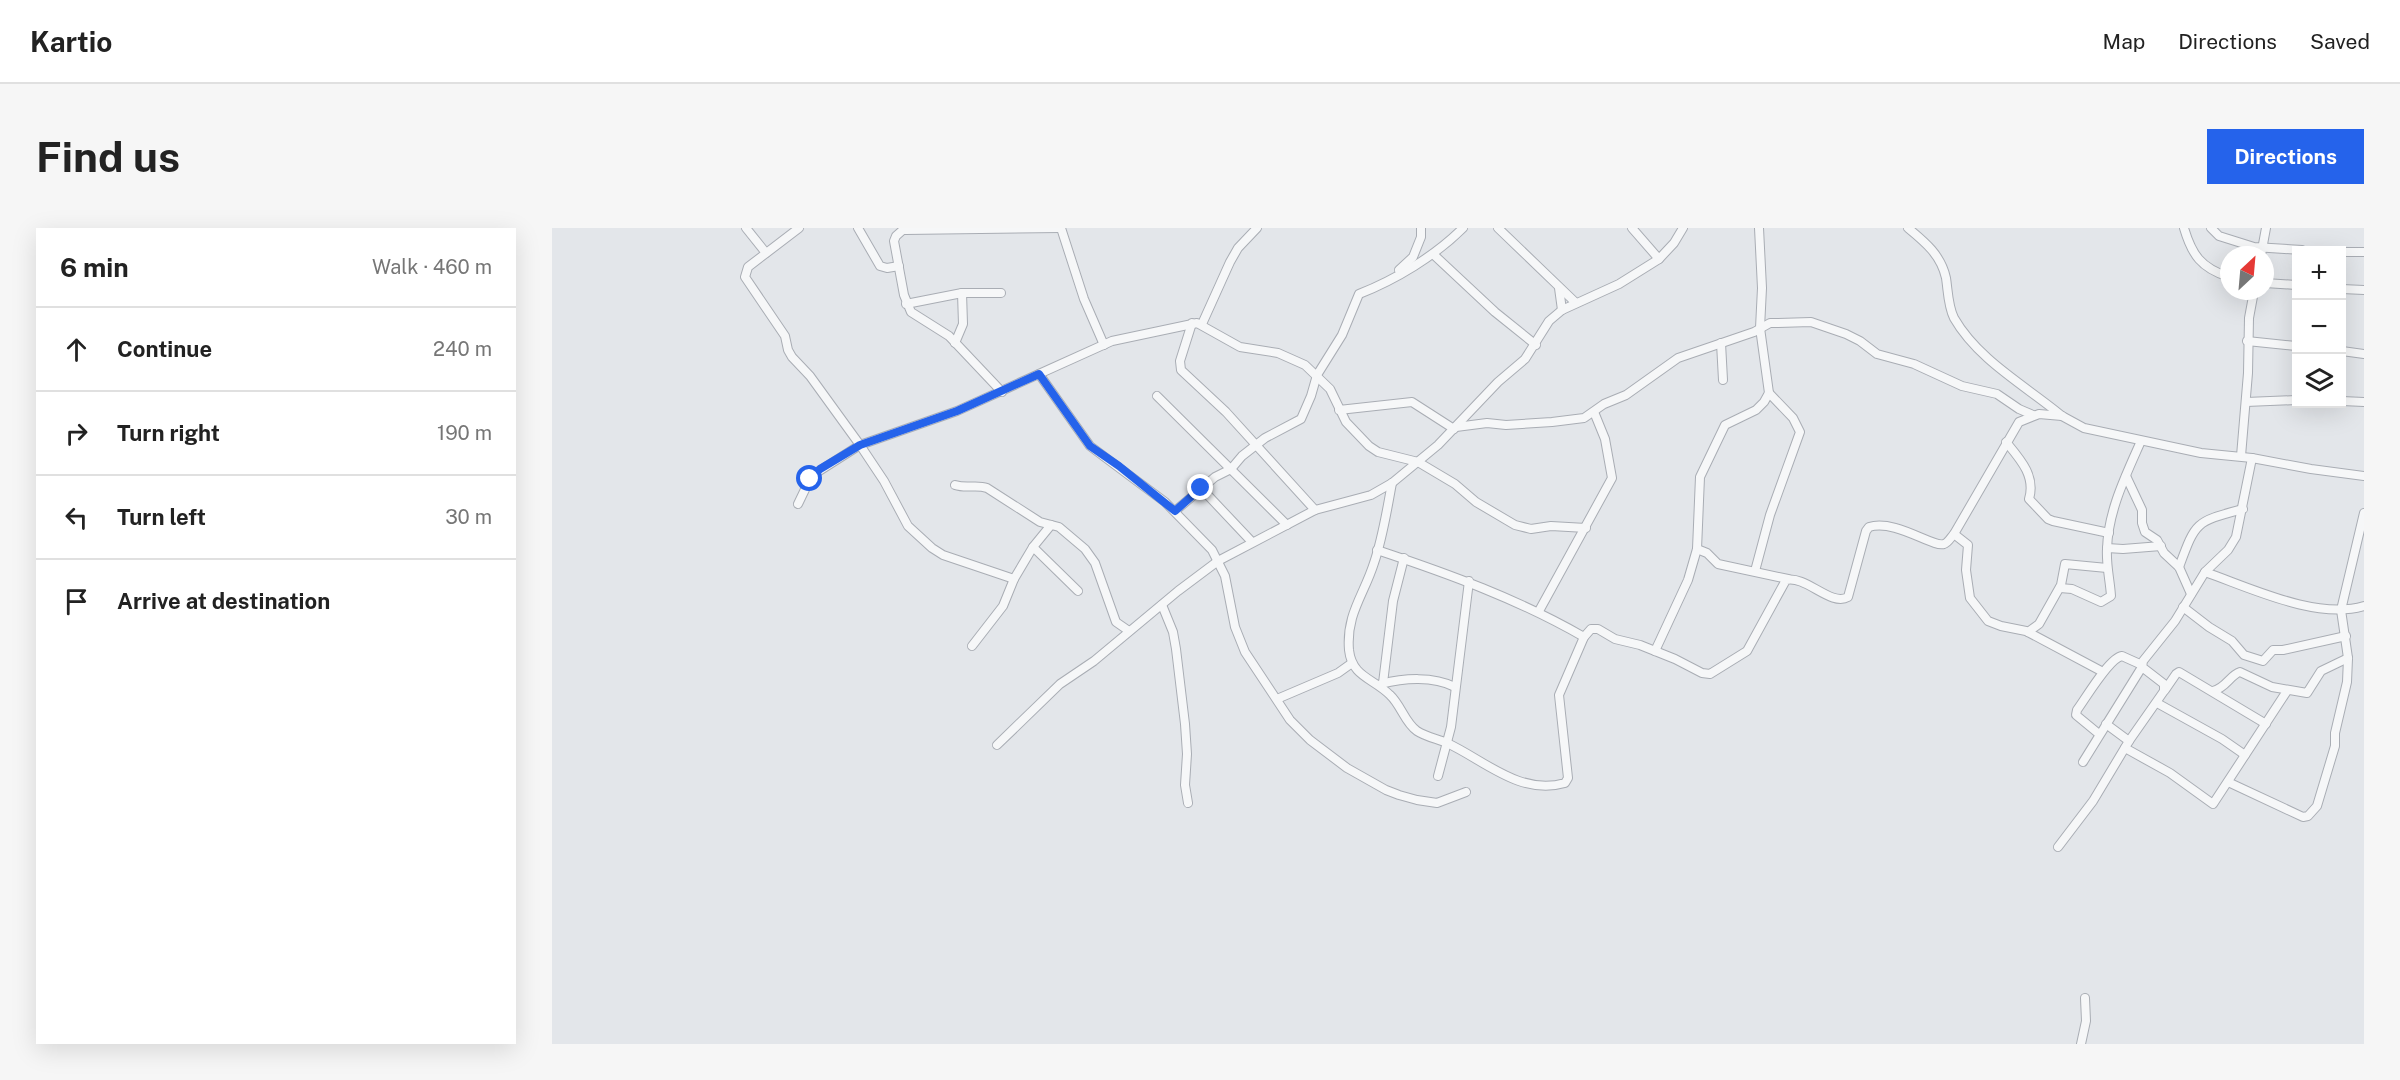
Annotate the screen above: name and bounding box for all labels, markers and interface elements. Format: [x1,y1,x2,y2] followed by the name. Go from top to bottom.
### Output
[30,25,112,58] text: Kartio
[2103,29,2145,54] text: Map
[2178,29,2277,54] text: Directions
[2310,29,2370,54] text: Saved
[2207,129,2364,184] button: Directions
[36,132,180,181] text: Find us
[2220,246,2274,300] north arrow
[2292,246,2346,408] map controls
[2292,246,2346,300] button: +
[60,252,129,283] text: 6 min
[372,255,492,279] text: Walk · 460 m
[2292,300,2346,354] button: −
[60,333,93,366] icon: ahead
[117,336,212,362] text: Continue
[433,337,492,361] text: 240 m
[2292,354,2346,408] button: layers
[60,417,93,450] icon: right
[117,420,220,446] text: Turn right
[437,421,492,445] text: 190 m
[796,465,822,491] route start
[1187,474,1213,500] route end
[60,501,93,534] icon: left
[117,504,206,530] text: Turn left
[445,505,492,529] text: 30 m
[60,585,93,618] icon: arrive
[117,588,330,614] text: Arrive at destination

